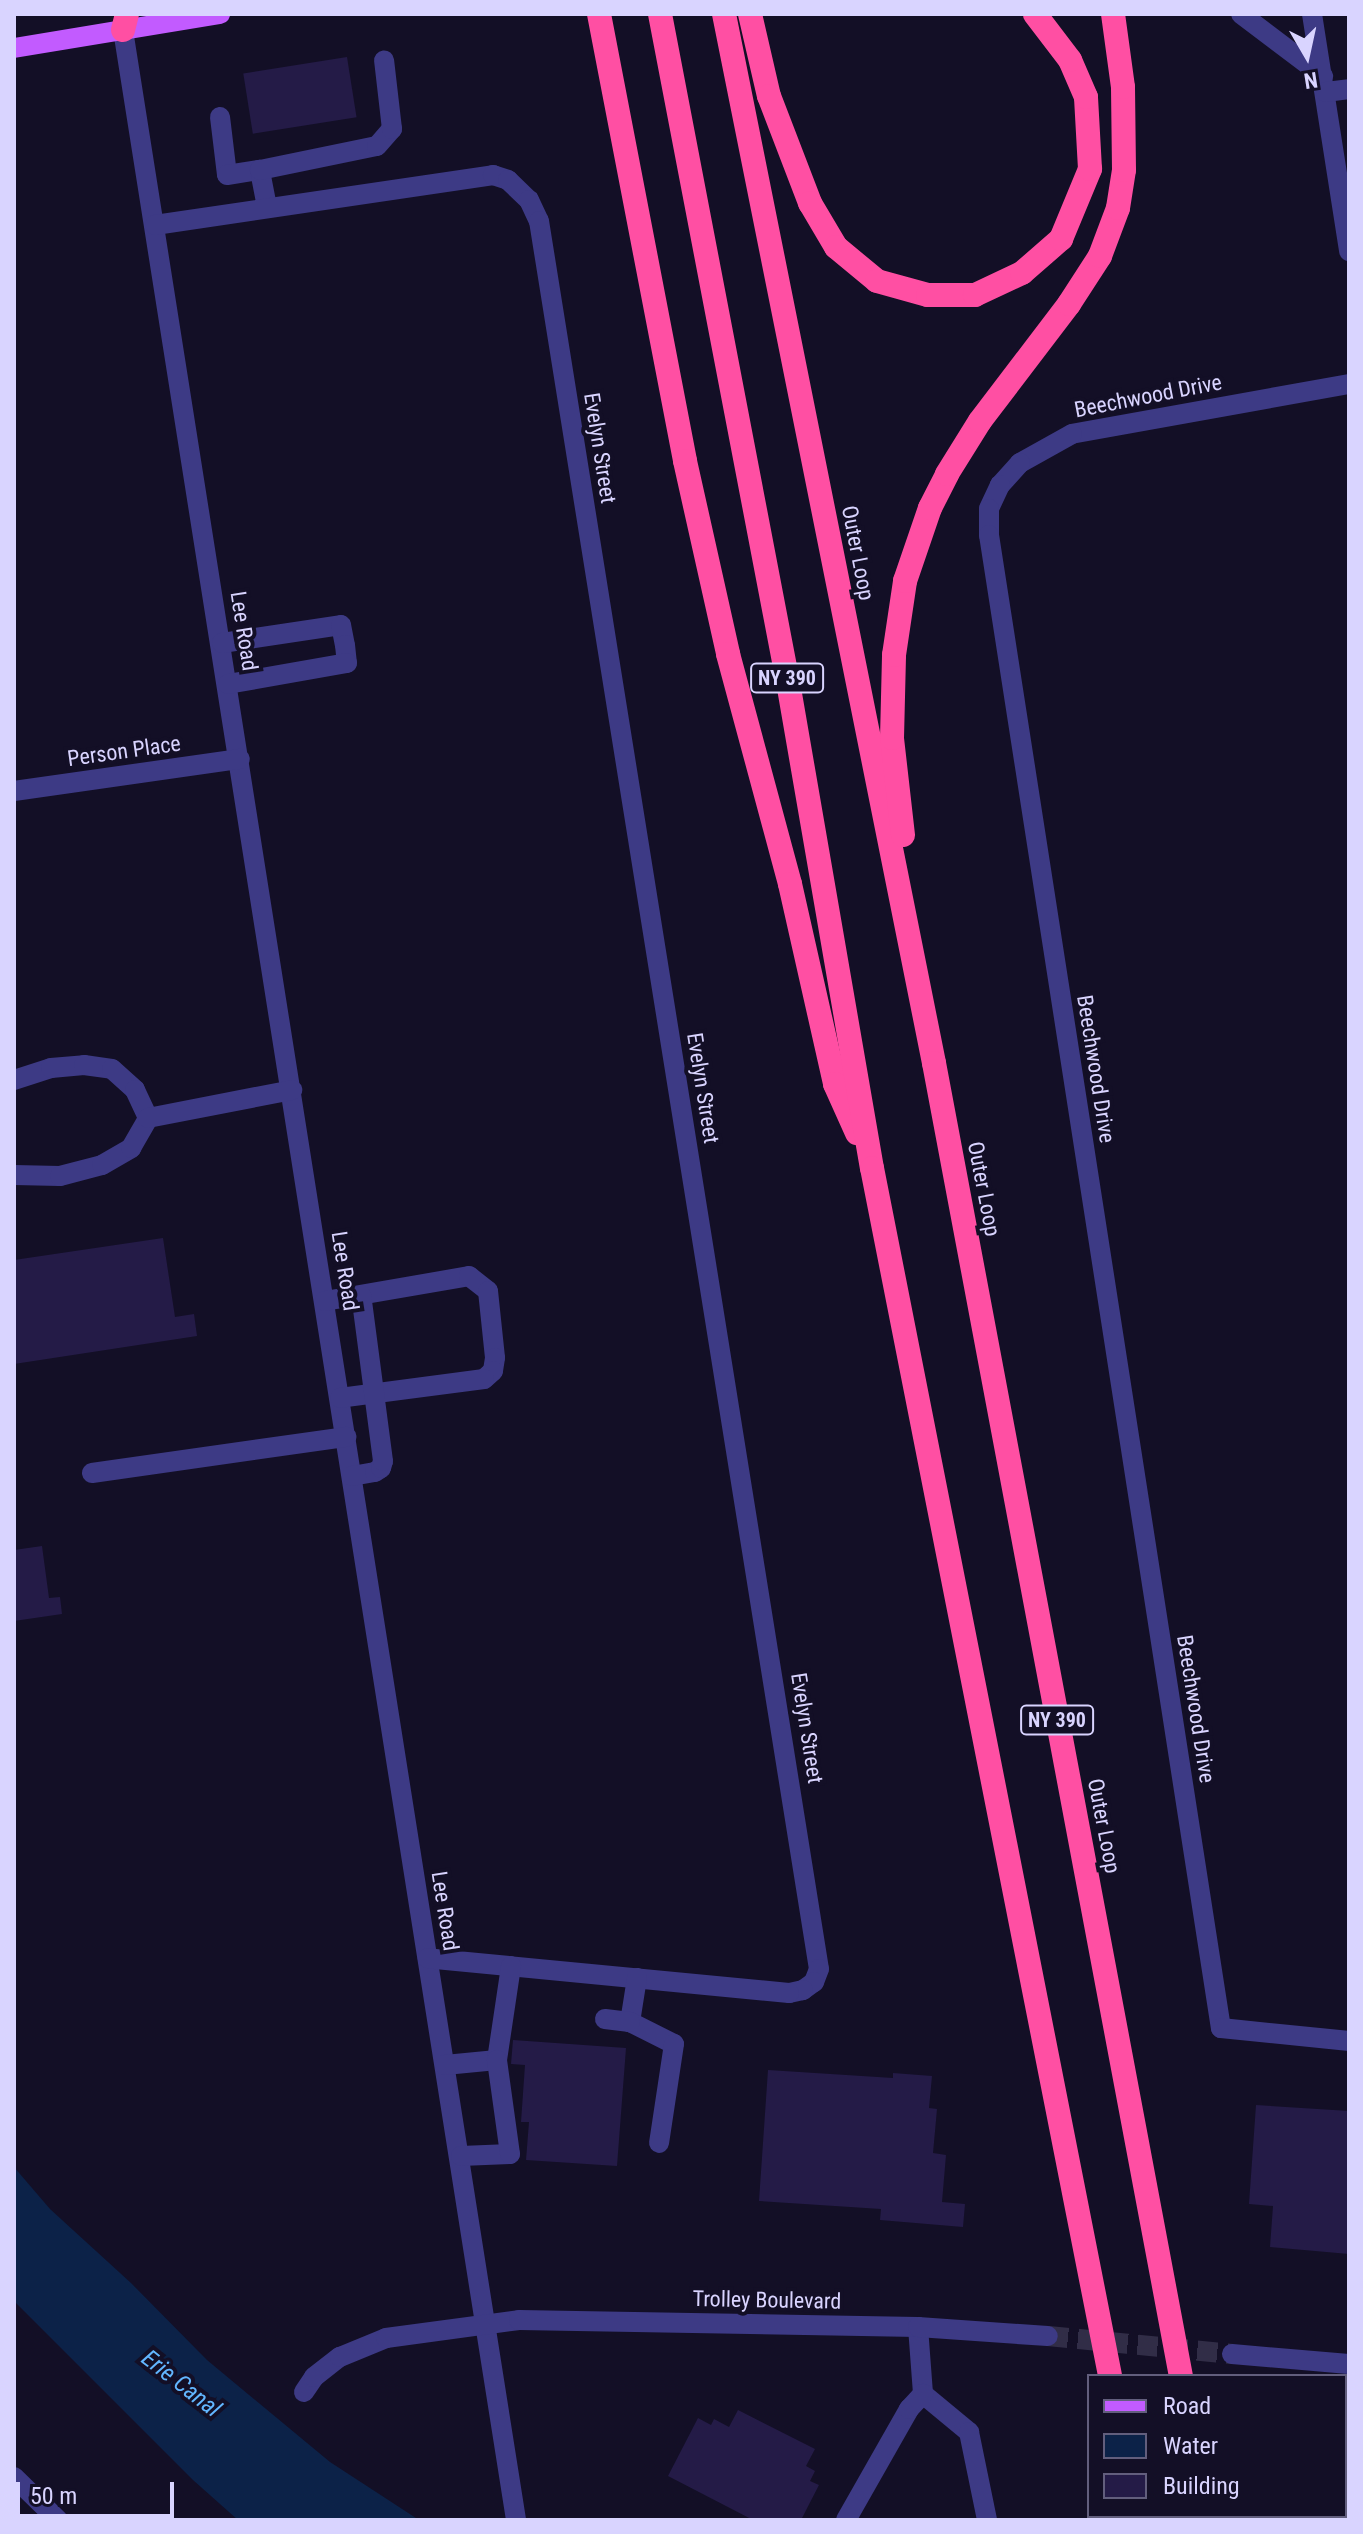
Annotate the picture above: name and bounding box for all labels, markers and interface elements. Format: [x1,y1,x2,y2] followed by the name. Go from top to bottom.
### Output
[1267,16,1347,96] north arrow
[1302,67,1319,94] text: N
[1072,369,1224,423] street label: Beechwood Drive
[578,391,622,505] street label: Evelyn Street
[836,503,880,603] street label: Outer Loop
[225,589,263,673] street label: Lee Road
[749,662,825,694] road number: NY 390
[66,730,182,772] street label: Person Place
[1071,993,1121,1145] street label: Beechwood Drive
[681,1031,725,1145] street label: Evelyn Street
[962,1139,1006,1239] street label: Outer Loop
[326,1229,364,1313] street label: Lee Road
[1171,1633,1221,1785] street label: Beechwood Drive
[785,1671,829,1785] street label: Evelyn Street
[1019,1704,1095,1736] road number: NY 390
[1082,1776,1126,1876] street label: Outer Loop
[426,1869,464,1953] street label: Lee Road
[692,2286,842,2314] street label: Trolley Boulevard
[136,2344,226,2424] water label: Erie Canal
[1087,2374,1347,2518] legend
[1163,2392,1211,2420] text: Road
[1163,2432,1218,2460] text: Water
[20,2466,178,2516] scale bar
[1163,2472,1240,2500] text: Building
[30,2482,77,2510] text: 50 m

